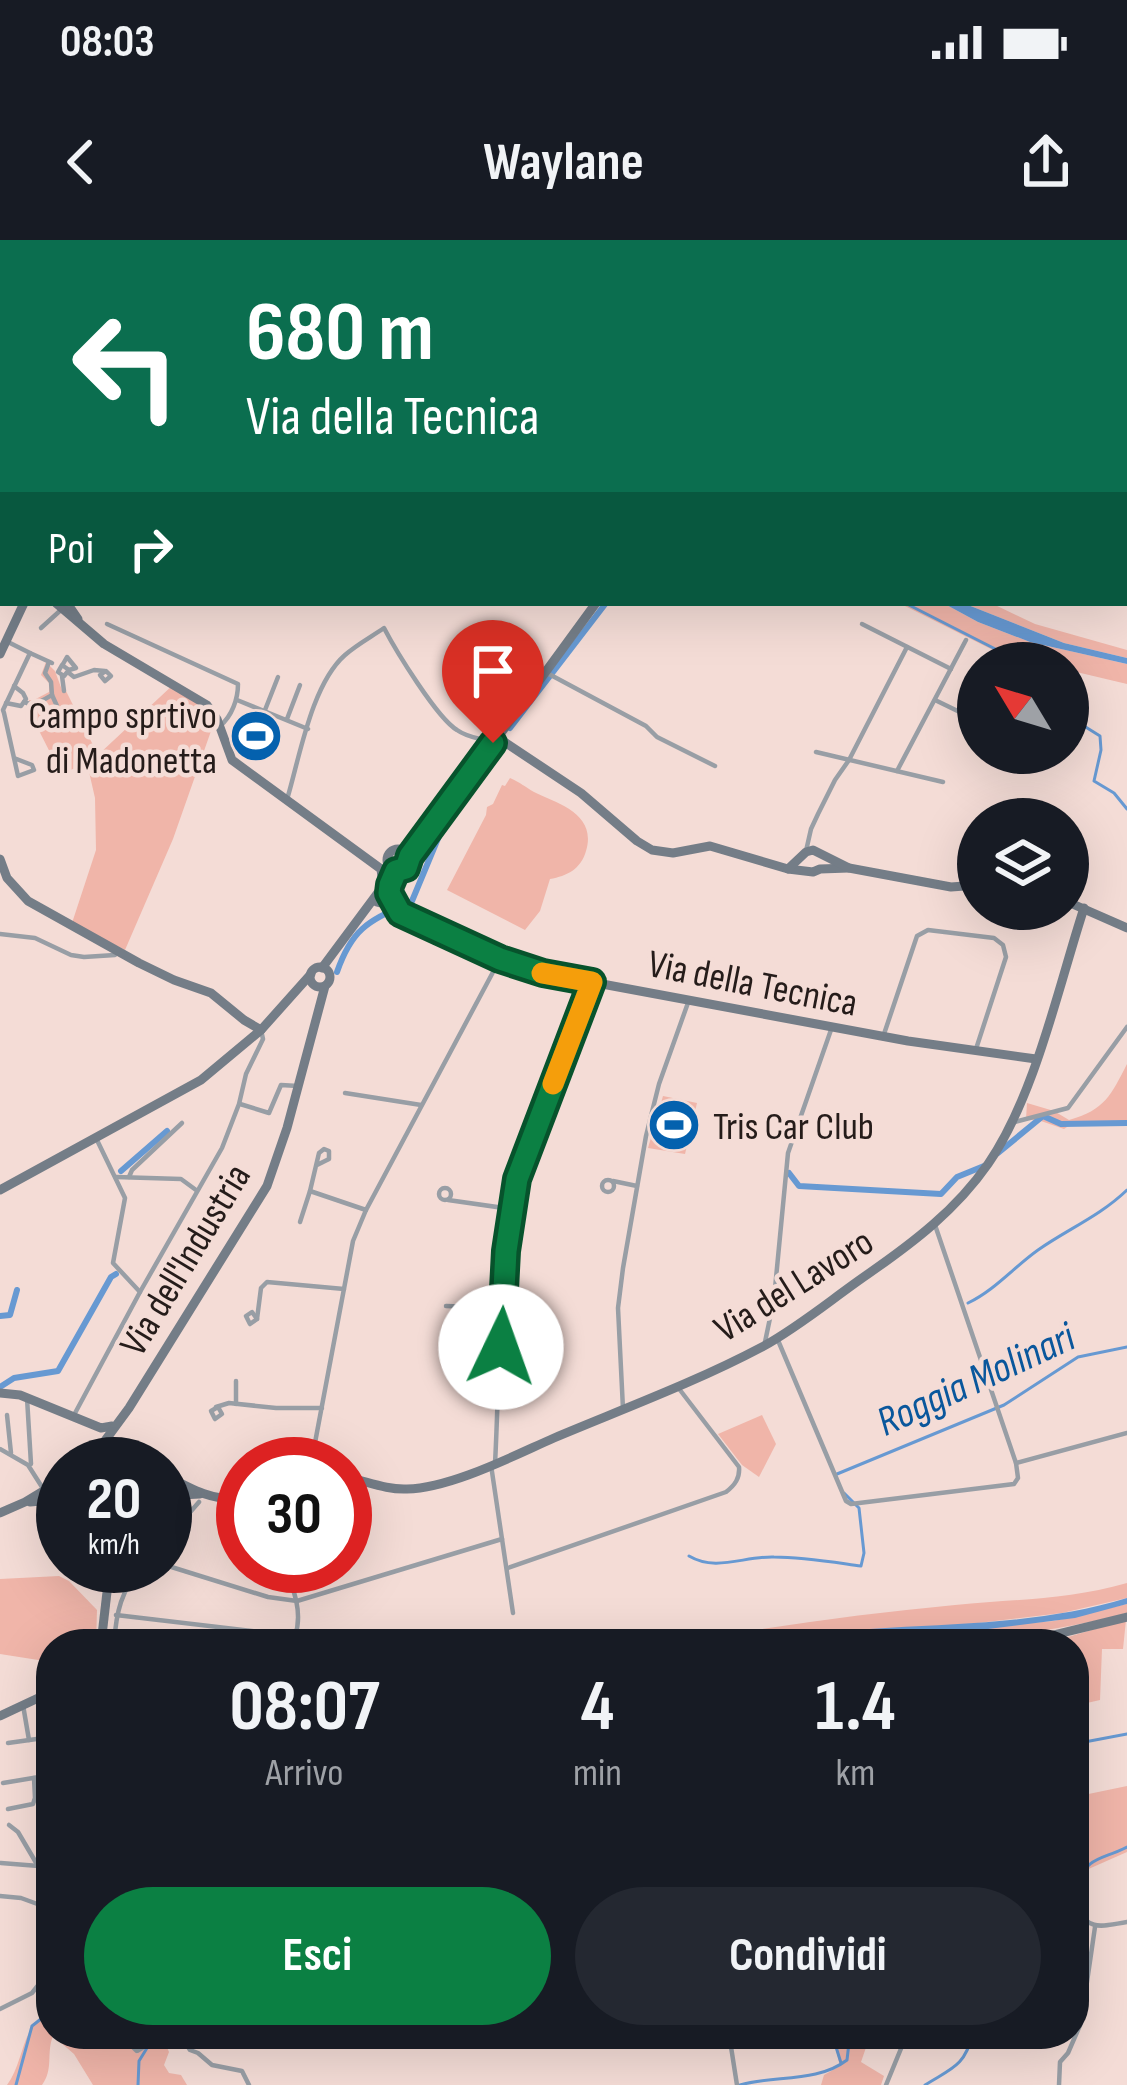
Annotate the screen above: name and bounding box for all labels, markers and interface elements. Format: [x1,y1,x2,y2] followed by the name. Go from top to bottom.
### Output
[60,15,154,70] text: 08:03
[48,129,114,195] icon: back
[1013,129,1079,195] icon: share
[483,130,644,195] text: Waylane
[246,283,434,384] text: 680 m
[48,288,204,444] icon: left
[246,385,540,450] text: Via della Tecnica
[118,516,184,582] icon: right
[48,522,94,577] text: Poi
[442,620,544,743] pin
[460,638,526,704] icon: arrive
[957,642,1089,774] north arrow
[957,642,1089,930] map controls
[28,693,217,785] place label: Campo sprtivo di Madonetta
[228,708,284,764] sports icon: Campo sprtivo di Madonetta
[957,798,1089,930] button: layers
[644,941,861,1028] street label: Via della Tecnica
[646,1097,702,1153] sports icon: Tris Car Club
[713,1104,874,1151] place label: Tris Car Club
[111,1156,262,1365] street label: Via dell'Industria
[706,1219,882,1353] street label: Via del Lavoro
[438,1284,564,1410] position arrow
[869,1312,1084,1448] water label: Roggia Molinari
[216,1437,372,1593] speed limit sign: 30
[87,1464,141,1536] text: 20
[88,1527,140,1563] text: km/h
[229,1664,379,1751] text: 08:07
[581,1664,614,1751] text: 4
[815,1664,896,1751] text: 1.4
[265,1750,343,1797] text: Arrivo
[573,1750,622,1797] text: min
[835,1750,875,1797] text: km
[84,1887,551,2025] button: Esci
[575,1887,1041,2025] button: Condividi

